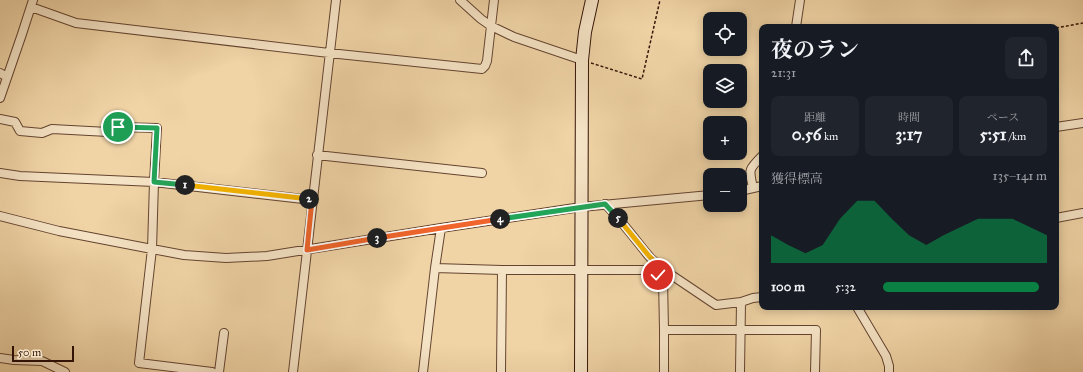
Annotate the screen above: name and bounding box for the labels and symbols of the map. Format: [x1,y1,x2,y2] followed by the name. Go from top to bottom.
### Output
[101,110,135,144] pin
[175,175,195,195] pin: 1
[299,189,319,209] pin: 2
[608,208,628,228] pin: 5
[490,209,510,229] pin: 4
[367,228,387,248] pin: 3
[641,258,675,292] pin
[12,344,74,363] scale bar

